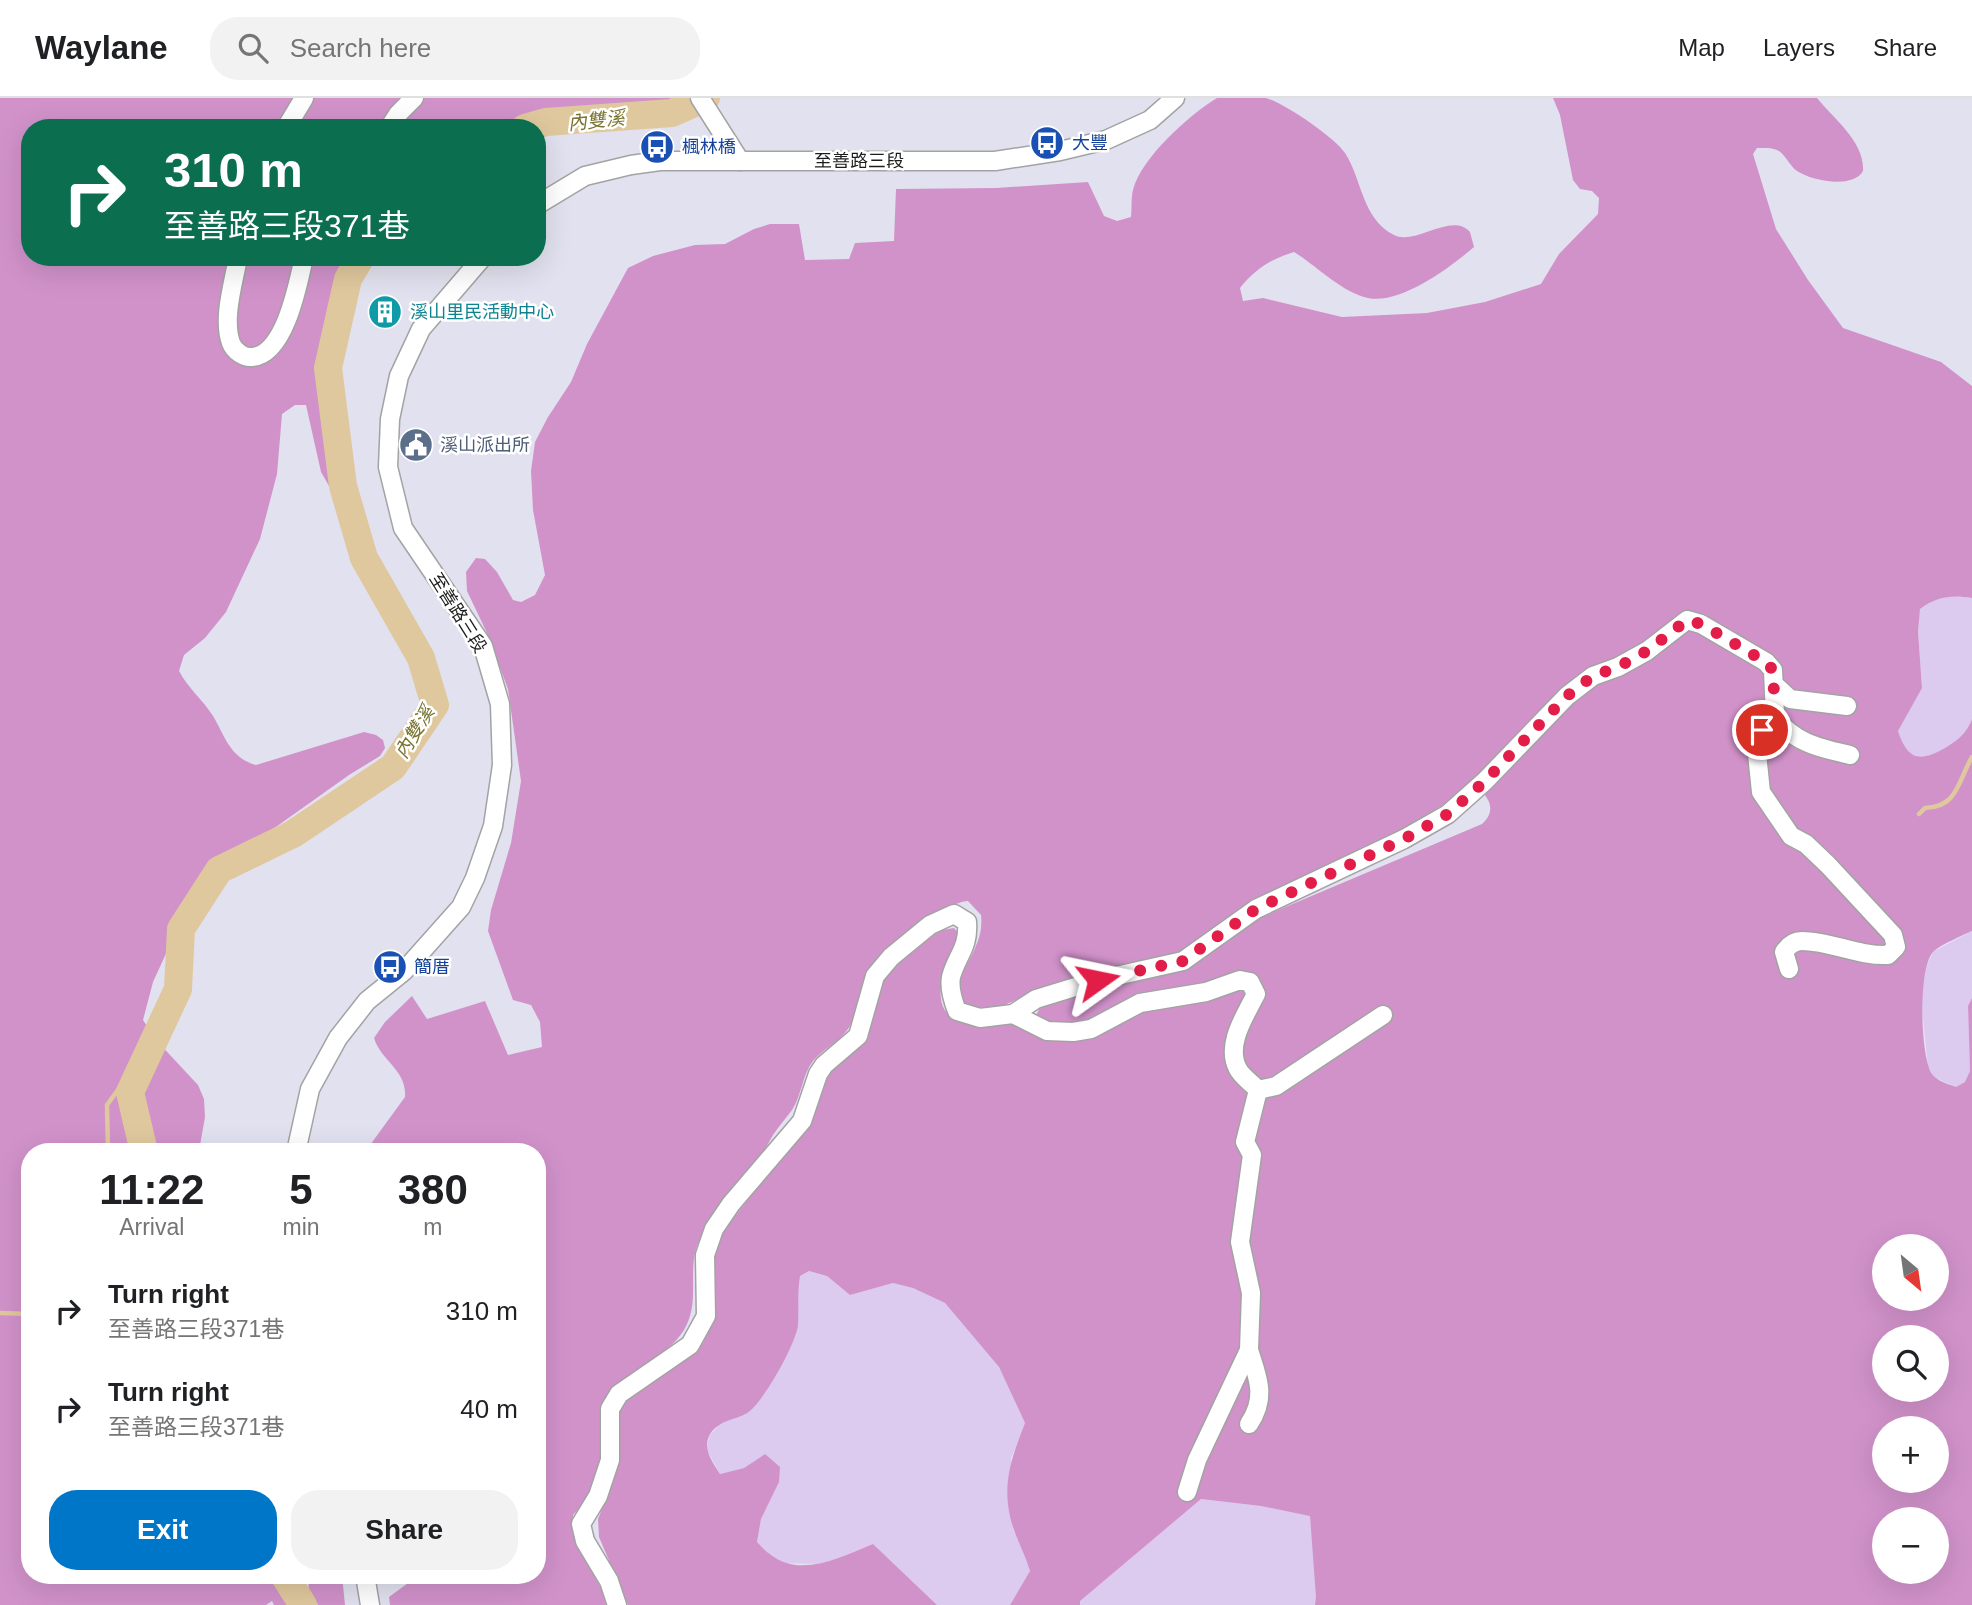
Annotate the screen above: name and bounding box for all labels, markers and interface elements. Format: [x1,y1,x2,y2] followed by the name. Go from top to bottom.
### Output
[210,17,700,80] search box
[35,29,168,66] text: Waylane
[234,29,272,67] icon: search
[290,33,431,63] text: Search here
[1678,34,1725,61] text: Map
[1763,34,1835,61] text: Layers
[1873,34,1937,61] text: Share
[567,107,628,134] water label: 內雙溪
[1028,124,1066,162] bus stop icon: 大豐
[638,128,676,166] bus stop icon: 楓林橋
[1072,133,1108,153] place label: 大豐
[682,137,736,157] place label: 楓林橋
[164,143,303,197] text: 310 m
[49,147,140,238] icon: right
[814,151,904,171] street label: 至善路三段
[164,208,409,244] text: 至善路三段371巷
[366,293,404,331] building icon: 溪山里民活動中心
[410,302,554,322] place label: 溪山里民活動中心
[397,426,435,464] public building icon: 溪山派出所
[440,435,530,455] place label: 溪山派出所
[426,570,490,656] street label: 至善路三段
[391,700,440,762] water label: 內雙溪
[1732,700,1792,760] pin
[1743,711,1781,749] icon: arrive
[1061,943,1135,1017] position arrow
[371,948,409,986] bus stop icon: 簡厝
[414,957,450,977] place label: 簡厝
[99,1166,204,1213] text: 11:22
[289,1166,313,1213] text: 5
[398,1166,468,1213] text: 380
[119,1214,184,1240] text: Arrival
[282,1214,320,1240] text: min
[423,1214,442,1240] text: m
[1872,1234,1950,1311] north arrow
[1872,1234,1949,1584] map controls
[108,1279,229,1309] text: Turn right
[49,1292,87,1330] icon: right
[446,1296,518,1326] text: 310 m
[108,1316,284,1342] text: 至善路三段371巷
[1872,1325,1949,1402] button: search
[108,1377,229,1407] text: Turn right
[49,1390,87,1428] icon: right
[460,1394,518,1424] text: 40 m
[108,1414,284,1440] text: 至善路三段371巷
[1872,1416,1949,1493] button: +
[49,1490,277,1570] button: Exit
[291,1490,518,1570] button: Share
[1872,1507,1949,1584] button: −

